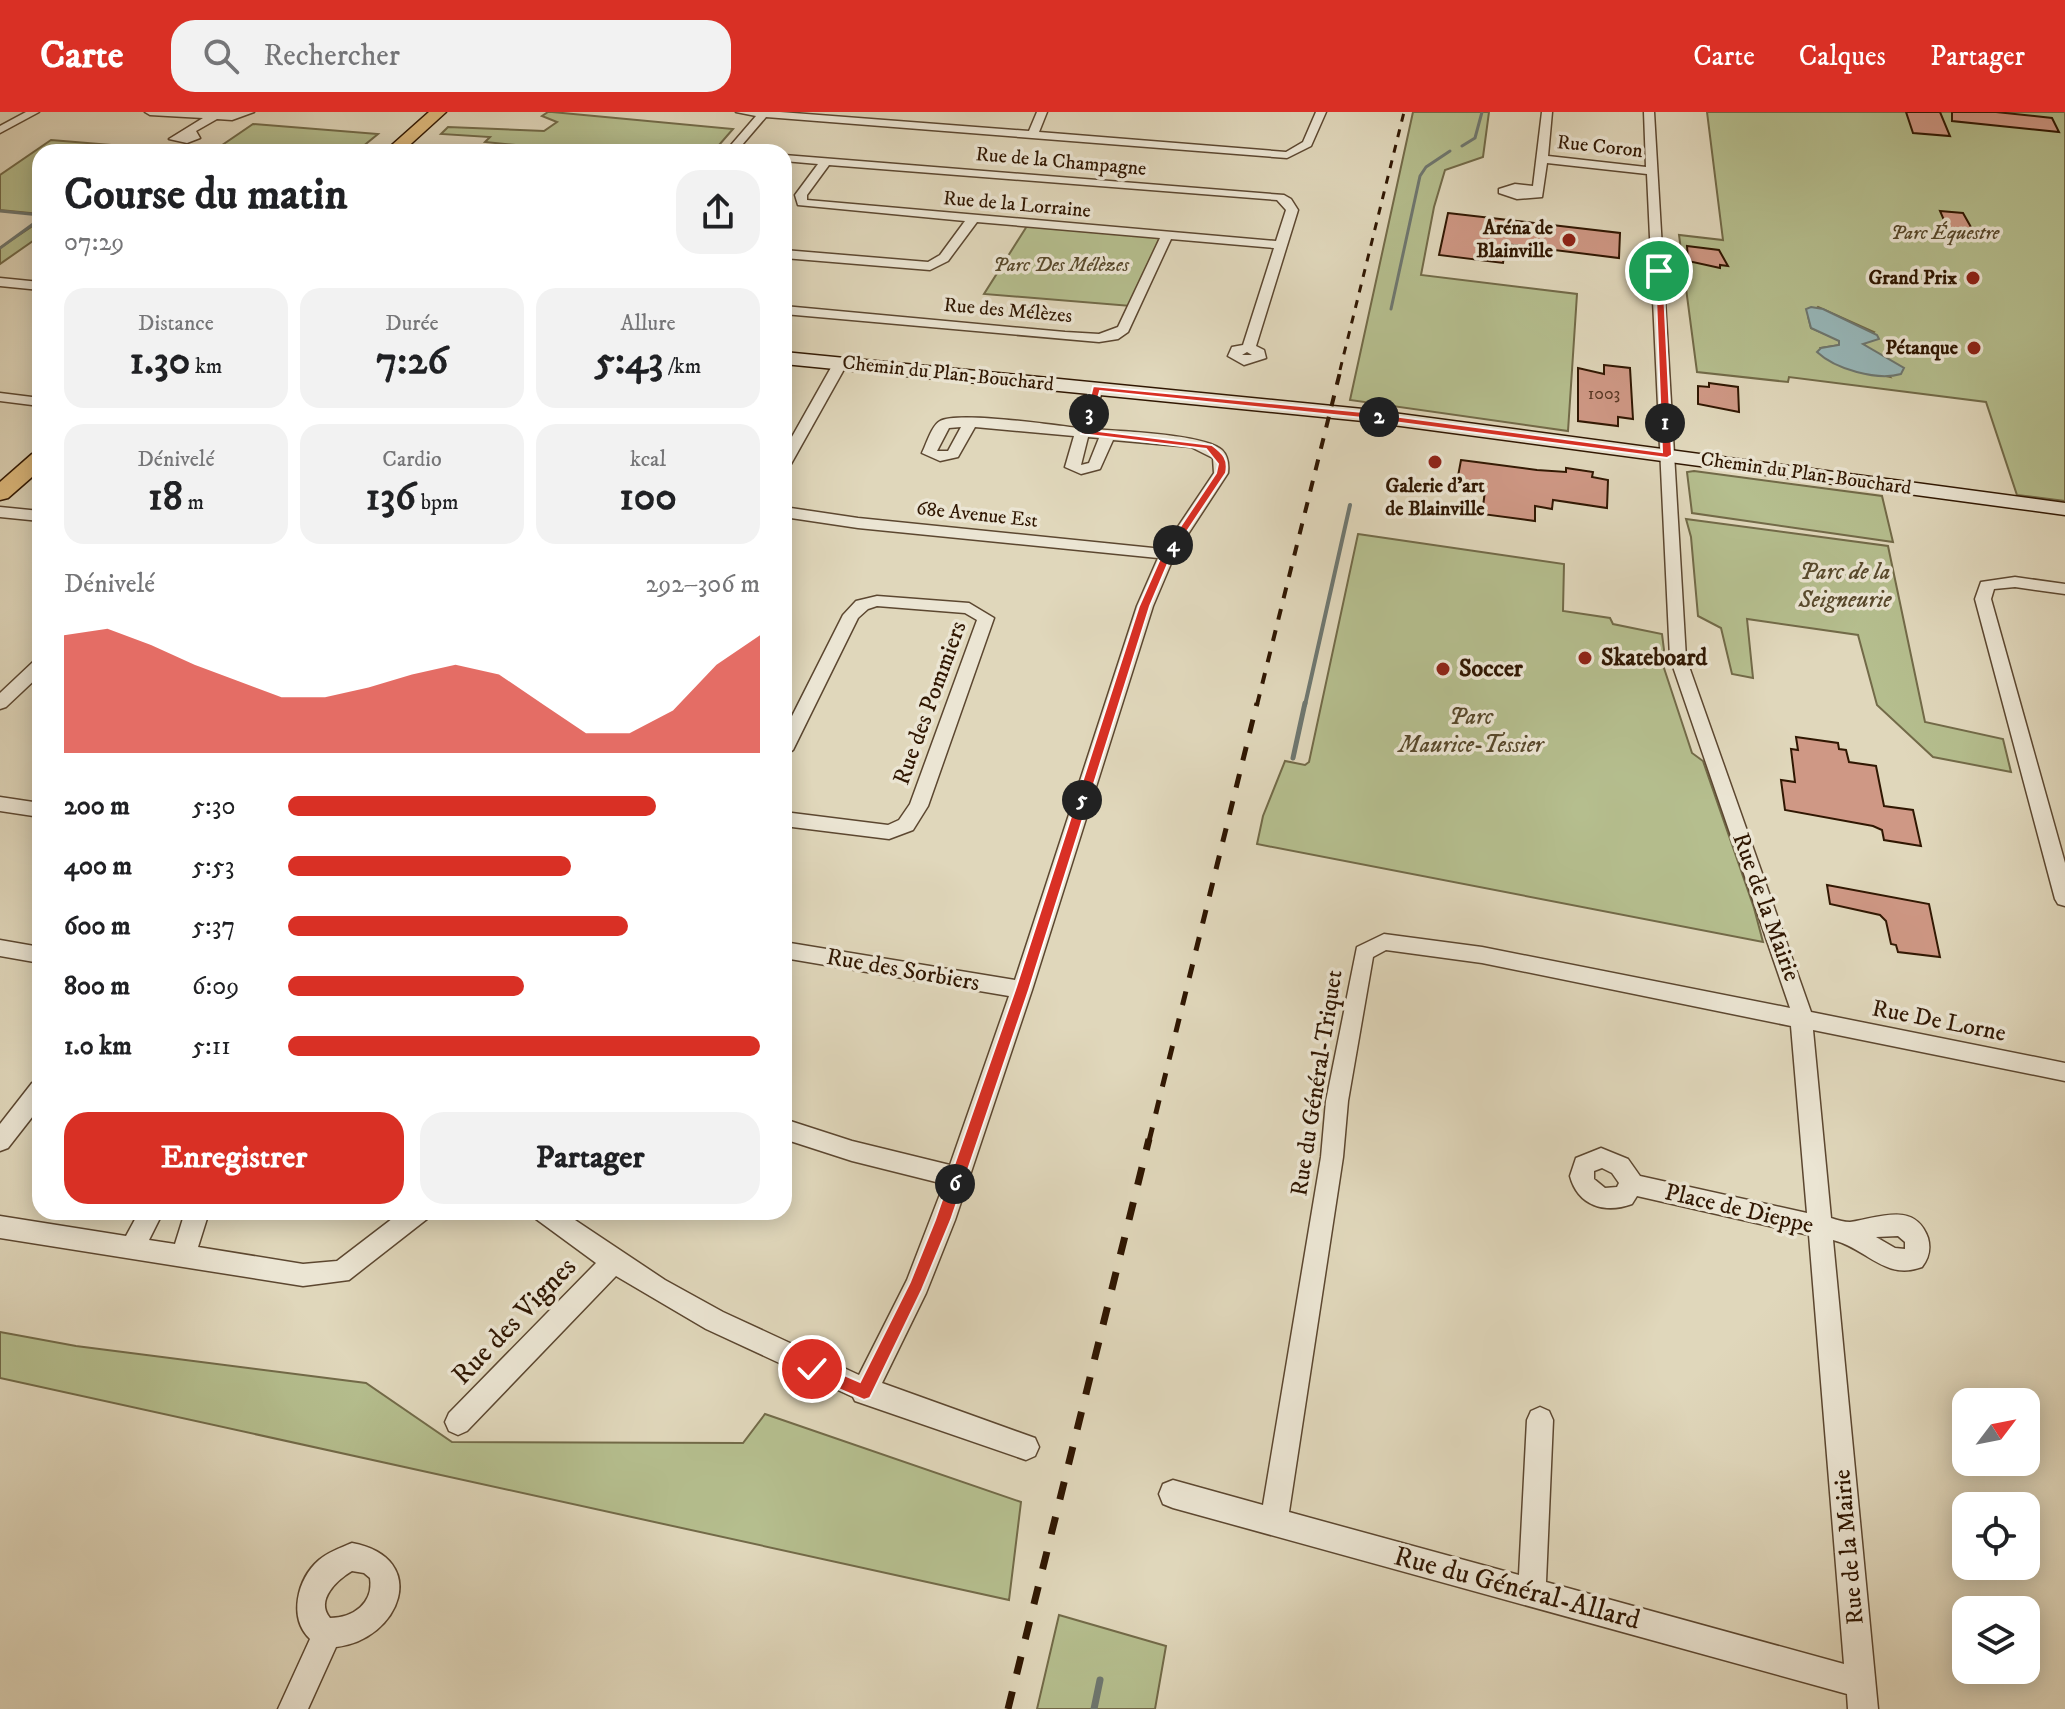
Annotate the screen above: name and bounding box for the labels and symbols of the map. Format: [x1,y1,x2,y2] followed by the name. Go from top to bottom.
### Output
[1556,130,1645,164] street label: Rue Coron
[975,142,1147,182] street label: Rue de la Champagne
[942,186,1092,224] street label: Rue de la Lorraine
[1476,216,1554,264] place label: Aréna de Blainville
[1891,221,2001,246] park label: Parc Équestre
[1560,231,1578,249] marker: Aréna de Blainville
[1625,237,1693,305] pin
[993,253,1130,278] park label: Parc Des Mélèzes
[1868,266,1957,291] place label: Grand Prix
[1964,269,1982,287] marker: Grand Prix
[943,293,1074,329] street label: Rue des Mélèzes
[1885,336,1959,361] place label: Pétanque
[1965,339,1983,357] marker: Pétanque
[841,350,1055,398] street label: Chemin du Plan-Bouchard
[1588,383,1620,405] house number: 1003
[1069,394,1109,434] pin: 3
[1359,397,1399,437] pin: 2
[1645,403,1685,443] pin: 1
[1699,447,1913,501] street label: Chemin du Plan-Bouchard
[1426,453,1444,471] marker: Galerie d'art de Blainville
[1385,474,1485,522] place label: Galerie d'art de Blainville
[915,496,1039,534] street label: 68e Avenue Est
[1153,525,1193,565] pin: 4
[1798,557,1892,615] park label: Parc de la Seigneurie
[886,617,974,789] street label: Rue des Pommiers
[1601,643,1708,673] place label: Skateboard
[1576,649,1594,667] marker: Skateboard
[1459,654,1524,684] place label: Soccer
[1434,660,1452,678] marker: Soccer
[1397,702,1546,760] park label: Parc Maurice-Tessier
[1062,780,1102,820] pin: 5
[1725,829,1807,985] street label: Rue de la Mairie
[824,942,982,998] street label: Rue des Sorbiers
[1284,968,1350,1198] street label: Rue du Général-Triquet
[1869,993,2009,1049] street label: Rue De Lorne
[935,1164,975,1204] pin: 6
[1662,1177,1816,1241] street label: Place de Dieppe
[444,1250,584,1392] street label: Rue des Vignes
[778,1335,846,1403] pin
[1952,1388,2040,1476] north arrow
[1827,1468,1871,1626] street label: Rue de la Mairie
[1390,1538,1644,1638] street label: Rue du Général-Allard

